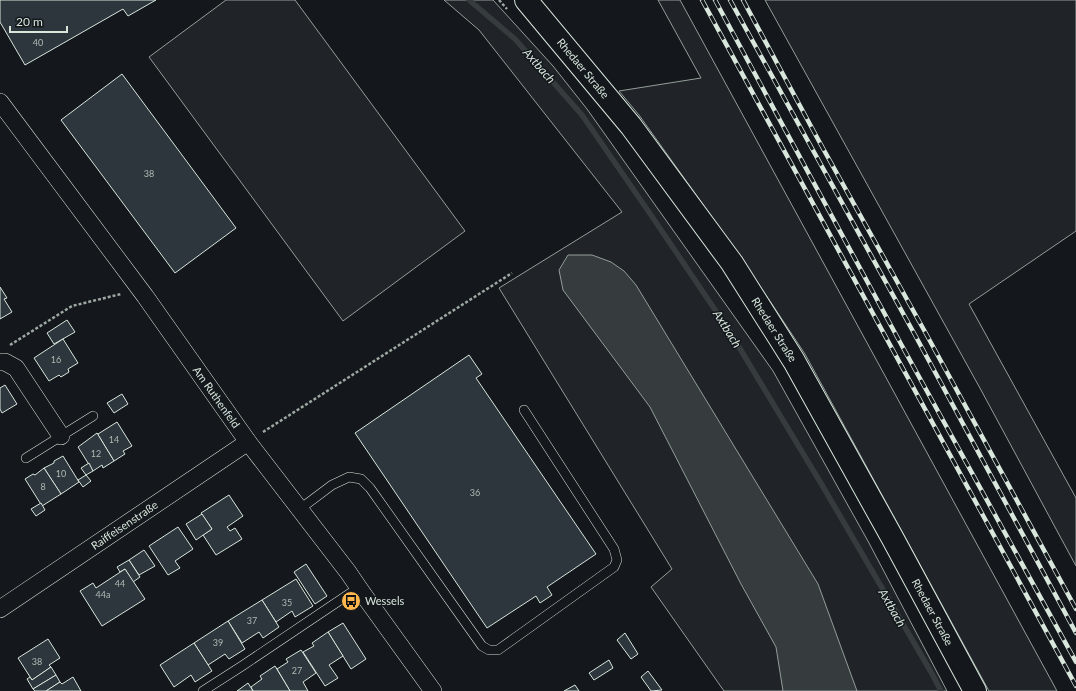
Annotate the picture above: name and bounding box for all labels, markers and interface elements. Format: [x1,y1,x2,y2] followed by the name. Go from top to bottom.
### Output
[10,8,67,34] scale bar
[16,14,43,29] text: 20 m
[555,35,612,101] street label: Rhedaer Straße
[33,37,43,48] house number: 40
[519,44,559,86] water label: Axtbach
[144,168,154,179] house number: 38
[749,295,800,364] street label: Rhedaer Straße
[709,306,745,350] water label: Axtbach
[51,354,61,365] house number: 16
[191,364,243,430] street label: Am Ruthenfeld
[109,434,119,445] house number: 14
[91,448,101,459] house number: 12
[56,468,66,479] house number: 10
[40,481,46,492] house number: 8
[470,487,480,498] house number: 36
[88,498,160,552] street label: Raiffeisenstraße
[910,576,956,648] street label: Rhedaer Straße
[115,578,125,589] house number: 44
[875,585,909,630] water label: Axtbach
[96,589,110,600] house number: 44a
[340,590,362,612] bus stop icon: Wessels
[365,594,405,607] place label: Wessels
[282,597,292,608] house number: 35
[247,615,257,626] house number: 37
[213,637,223,648] house number: 39
[32,656,42,667] house number: 38
[292,665,302,676] house number: 27

